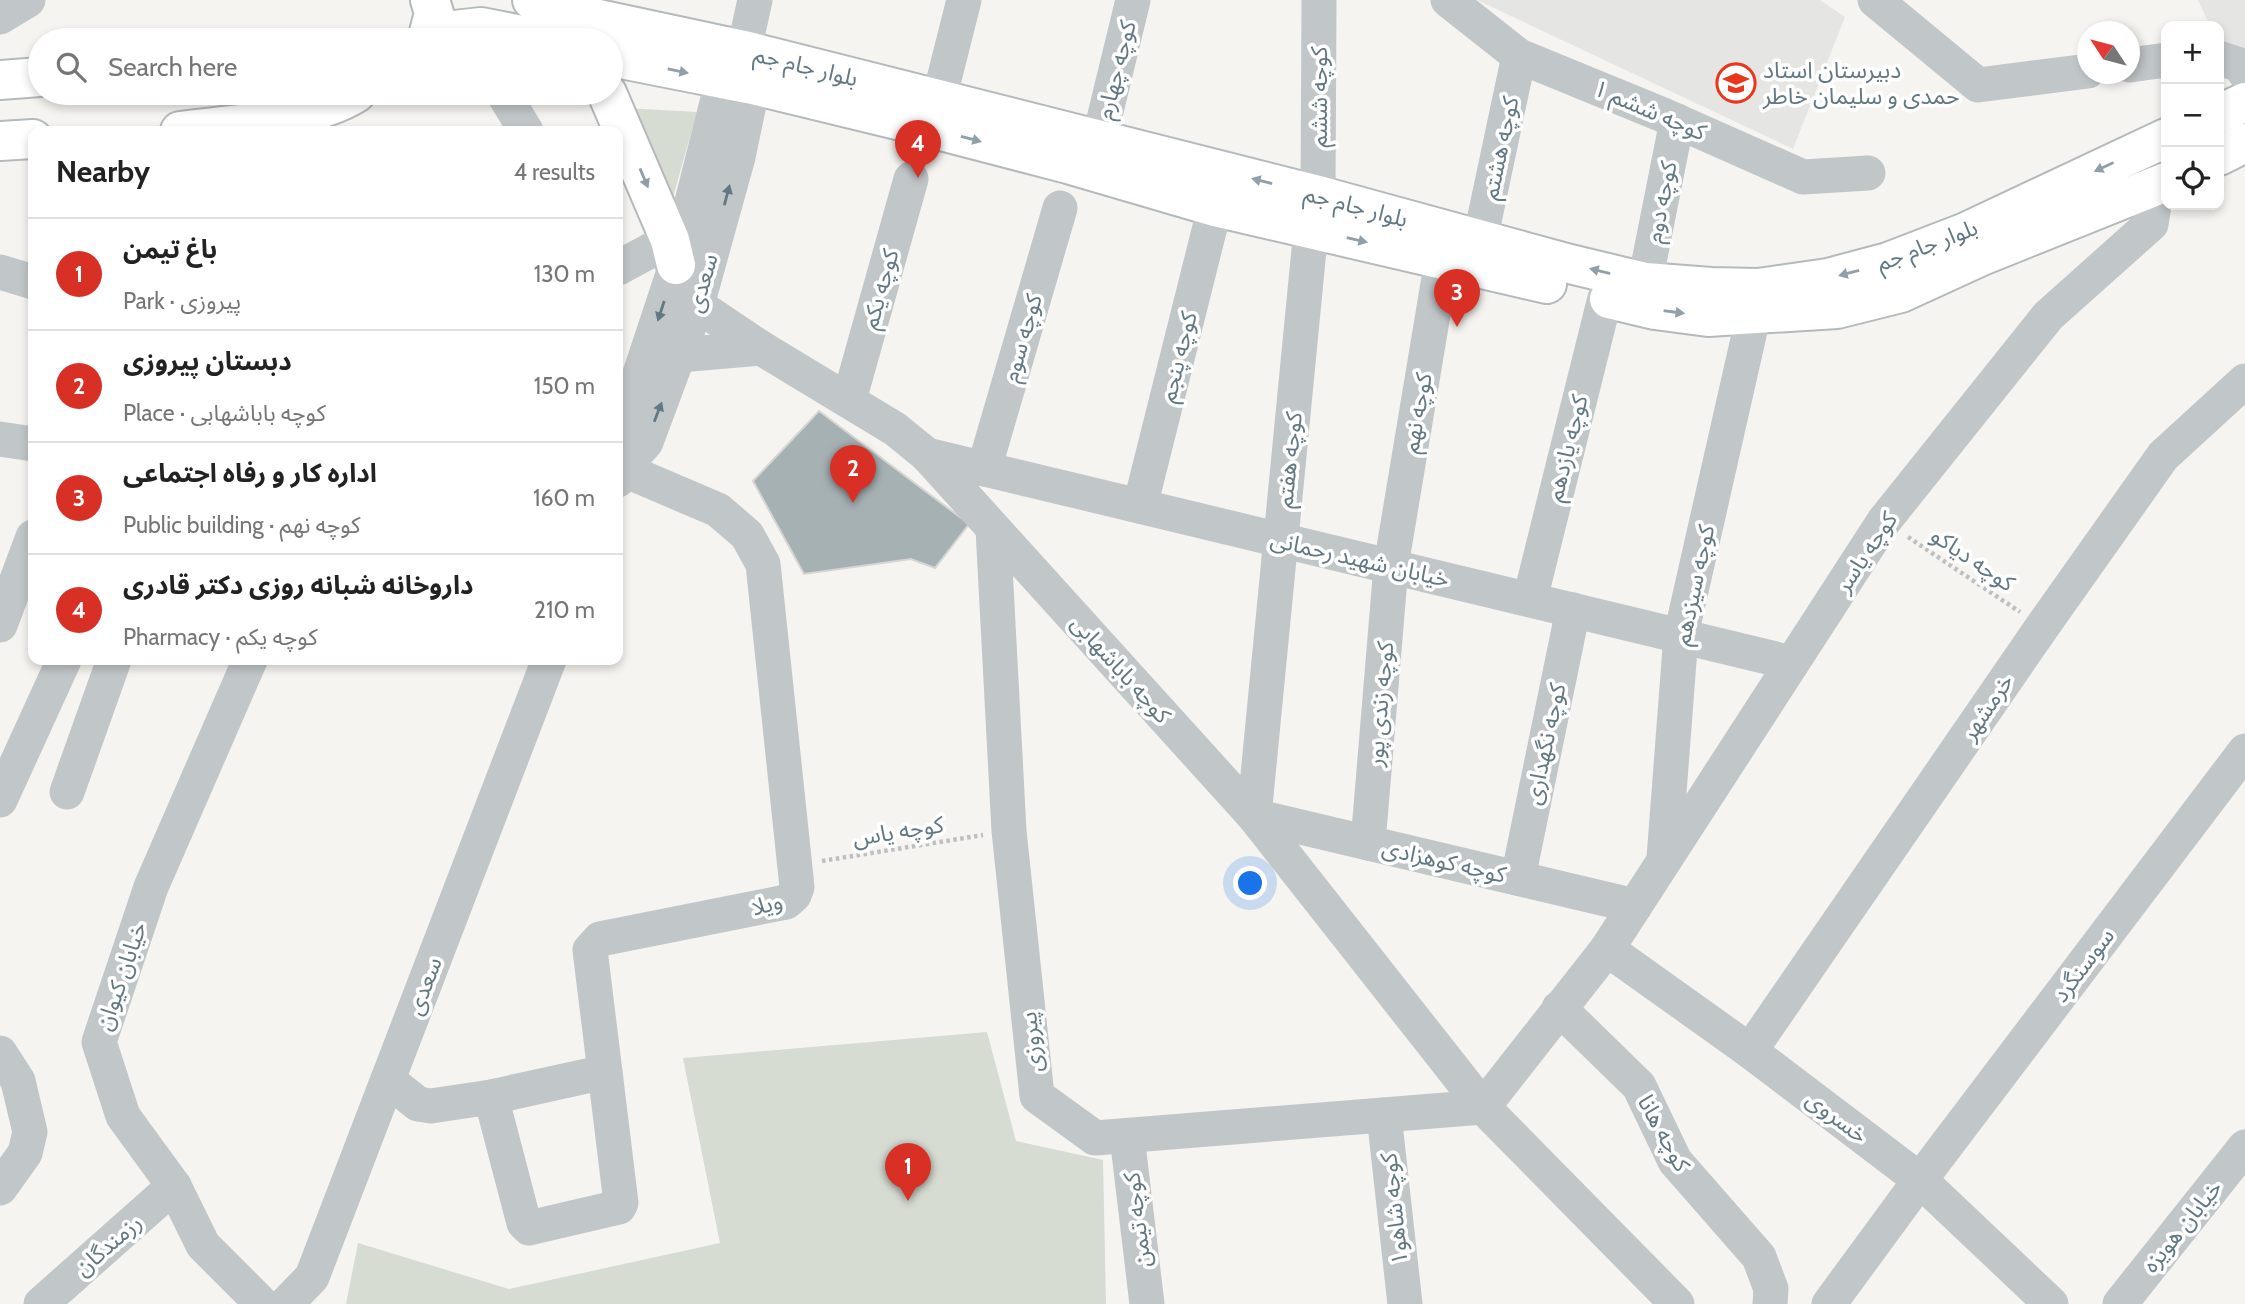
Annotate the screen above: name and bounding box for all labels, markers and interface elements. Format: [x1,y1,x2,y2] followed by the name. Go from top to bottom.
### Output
[1090,17,1146,123] street label: کوچه چهارم
[2077,21,2140,84] north arrow
[2161,21,2224,210] map controls
[2161,21,2224,84] button: +
[28,28,623,105] search box
[750,40,861,96] street label: بلوار جام جم
[1305,46,1336,147] street label: کوچه ششم
[52,48,90,86] icon: search
[108,51,237,83] text: Search here
[1762,56,1960,110] place label: دبیرستان استاد حمدی و سلیمان خاطر
[1715,62,1757,104] school or university icon: دبیرستان استاد حمدی و سلیمان خاطر
[667,65,689,76] one-way arrow
[1589,74,1711,149] street label: کوچه ششم ۱
[2161,84,2224,147] button: −
[1475,93,1528,203] street label: کوچه هشتم
[895,120,941,178] pin: 4
[961,134,982,144] one-way arrow
[2161,147,2224,210] button: locate
[56,153,150,190] text: Nearby
[514,158,595,186] text: 4 results
[1639,158,1687,246] street label: کوچه دوم
[2094,161,2114,173] one-way arrow
[638,168,649,189] one-way arrow
[1251,175,1273,186] one-way arrow
[1300,179,1411,237] street label: بلوار جام جم
[722,184,733,206] one-way arrow
[1872,213,1983,281] street label: بلوار جام جم
[123,233,217,265] text: باغ تیمن
[1346,235,1368,246] one-way arrow
[855,245,908,333] street label: کوچه یکم
[680,250,724,316] street label: سعدی
[75,260,83,288] text: 1
[534,260,595,288] text: 130 m
[1589,265,1611,276] one-way arrow
[1838,268,1859,278] one-way arrow
[1434,269,1480,327] pin: 3
[123,287,241,315] text: Park · پیروزی
[996,290,1052,386] street label: کوچه سوم
[655,300,666,321] one-way arrow
[1663,307,1685,318] one-way arrow
[1153,308,1206,406] street label: کوچه پنجم
[123,345,292,377] text: دبستان پیروزی
[1396,370,1441,456] street label: کوچه نهم
[73,372,85,400] text: 2
[534,372,595,400] text: 150 m
[1540,391,1597,505] street label: کوچه یازدهم
[123,399,326,427] text: Place · کوچه باباشهابی
[652,401,663,422] one-way arrow
[1270,410,1311,510] street label: کوچه هفتم
[830,445,876,503] pin: 2
[123,457,377,489] text: اداره کار و رفاه اجتماعی
[73,484,85,512] text: 3
[533,484,595,512] text: 160 m
[1828,506,1904,599] street label: کوچه یاسر
[123,511,361,539] text: Public building · کوچه نهم
[1925,521,2021,598] street label: کوچه دیاکو
[1668,522,1723,648] street label: کوچه سیزدهم
[1268,525,1452,593] street label: خیابان شهید رحمانی
[123,569,473,601] text: داروخانه شبانه روزی دکتر قادری
[72,596,86,624] text: 4
[534,596,595,624] text: 210 m
[1064,609,1177,730] street label: کوچه باباشهابی
[123,623,318,651] text: Pharmacy · کوچه یکم
[1361,640,1401,769] street label: کوچه زندی پور
[1954,668,2019,746] street label: خرمشهر
[1518,680,1573,807] street label: کوچه نگهداری
[851,810,946,853] street label: کوچه یاس
[1379,833,1509,890] street label: کوچه کوهزادی
[1233,866,1267,900] your location
[748,886,786,922] street label: ویلا
[89,918,153,1034] street label: خیابان کیوان
[2046,922,2120,1008] street label: سوسنگرد
[400,953,448,1019] street label: سعدی
[1014,1010,1049,1074] street label: پیروزی
[1801,1085,1873,1149] street label: خسروی
[1631,1090,1697,1177] street label: کوچه هانا
[885,1143,931,1201] pin: 1
[1374,1151,1415,1266] street label: کوچه شاهو۱
[1117,1170,1158,1269] street label: کوچه تیمن
[2136,1174,2228,1278] street label: خیابان هویزه
[69,1208,147,1282] street label: رزمندگان

